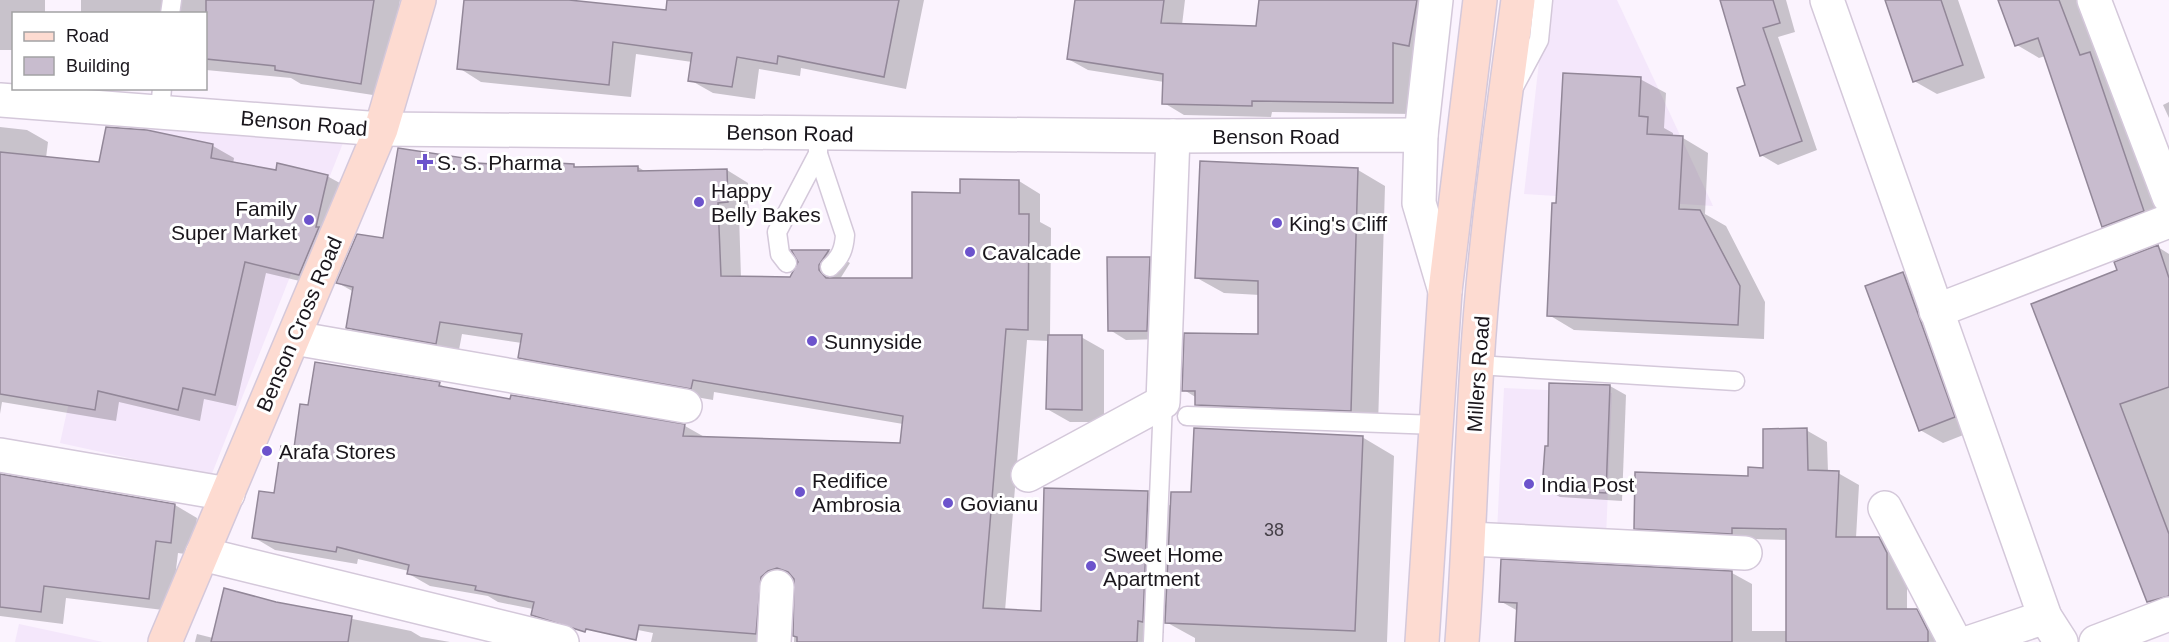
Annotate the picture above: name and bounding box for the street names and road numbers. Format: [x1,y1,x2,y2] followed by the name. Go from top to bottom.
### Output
[240,106,368,140] street label: Benson Road
[726,120,854,146] street label: Benson Road
[1212,125,1340,148] street label: Benson Road
[252,233,346,415] street label: Benson Cross Road
[1462,315,1494,433] street label: Millers Road

